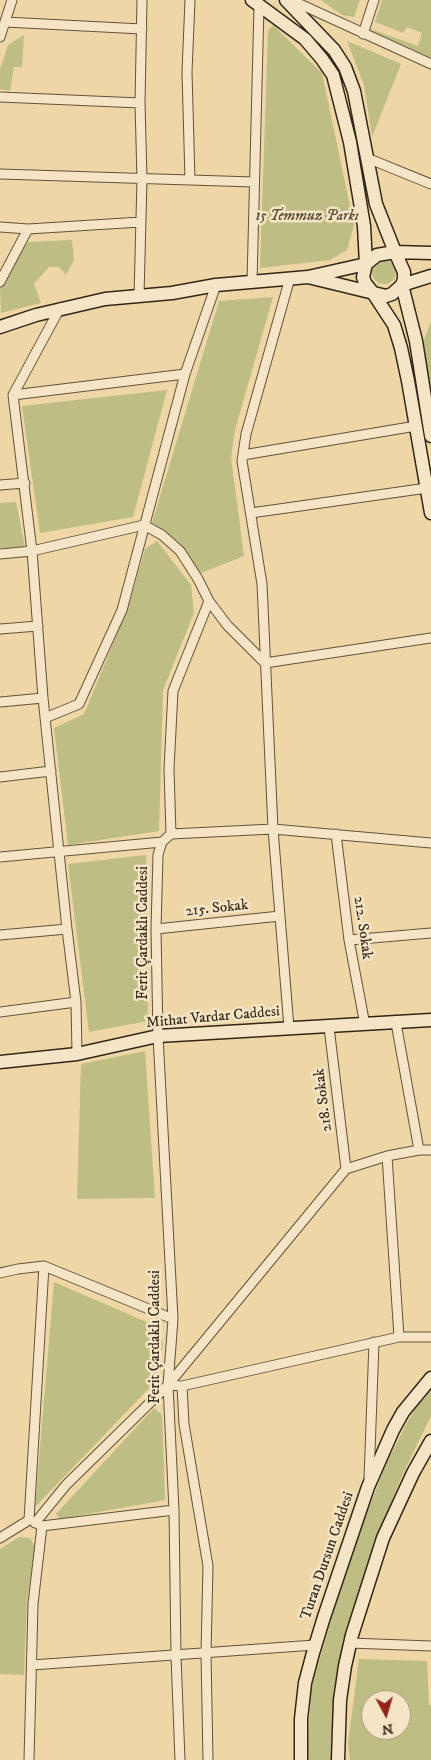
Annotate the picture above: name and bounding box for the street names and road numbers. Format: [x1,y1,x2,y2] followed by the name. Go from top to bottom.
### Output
[135,866,153,1000] street label: Ferit Çardaklı Caddesi
[349,895,375,961] street label: 212. Sokak
[185,897,249,921] street label: 215. Sokak
[145,1003,281,1033] street label: Mithat Vardar Caddesi
[311,1067,337,1133] street label: 218. Sokak
[147,1270,165,1404] street label: Ferit Çardaklı Caddesi
[298,1490,358,1622] street label: Turan Dursun Caddesi

